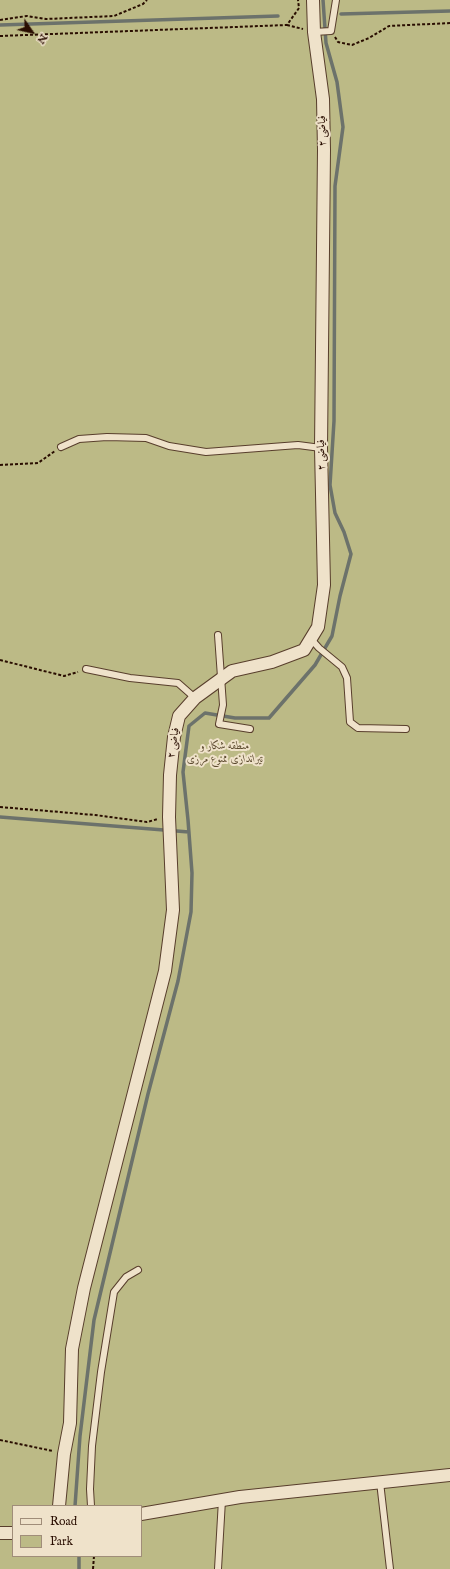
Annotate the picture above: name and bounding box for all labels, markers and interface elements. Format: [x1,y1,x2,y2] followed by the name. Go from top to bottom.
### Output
[12,12,52,52] north arrow
[33,31,50,47] text: N
[316,115,330,147] street label: فیاضی ۲
[315,439,329,471] street label: فیاضی ۲
[165,727,183,759] street label: فیاضی ۲
[187,740,263,766] park label: منطقه شکار و تیراندازی ممنوع مرزی
[12,1505,142,1557] legend
[50,1514,77,1529] text: Road
[50,1534,73,1549] text: Park

